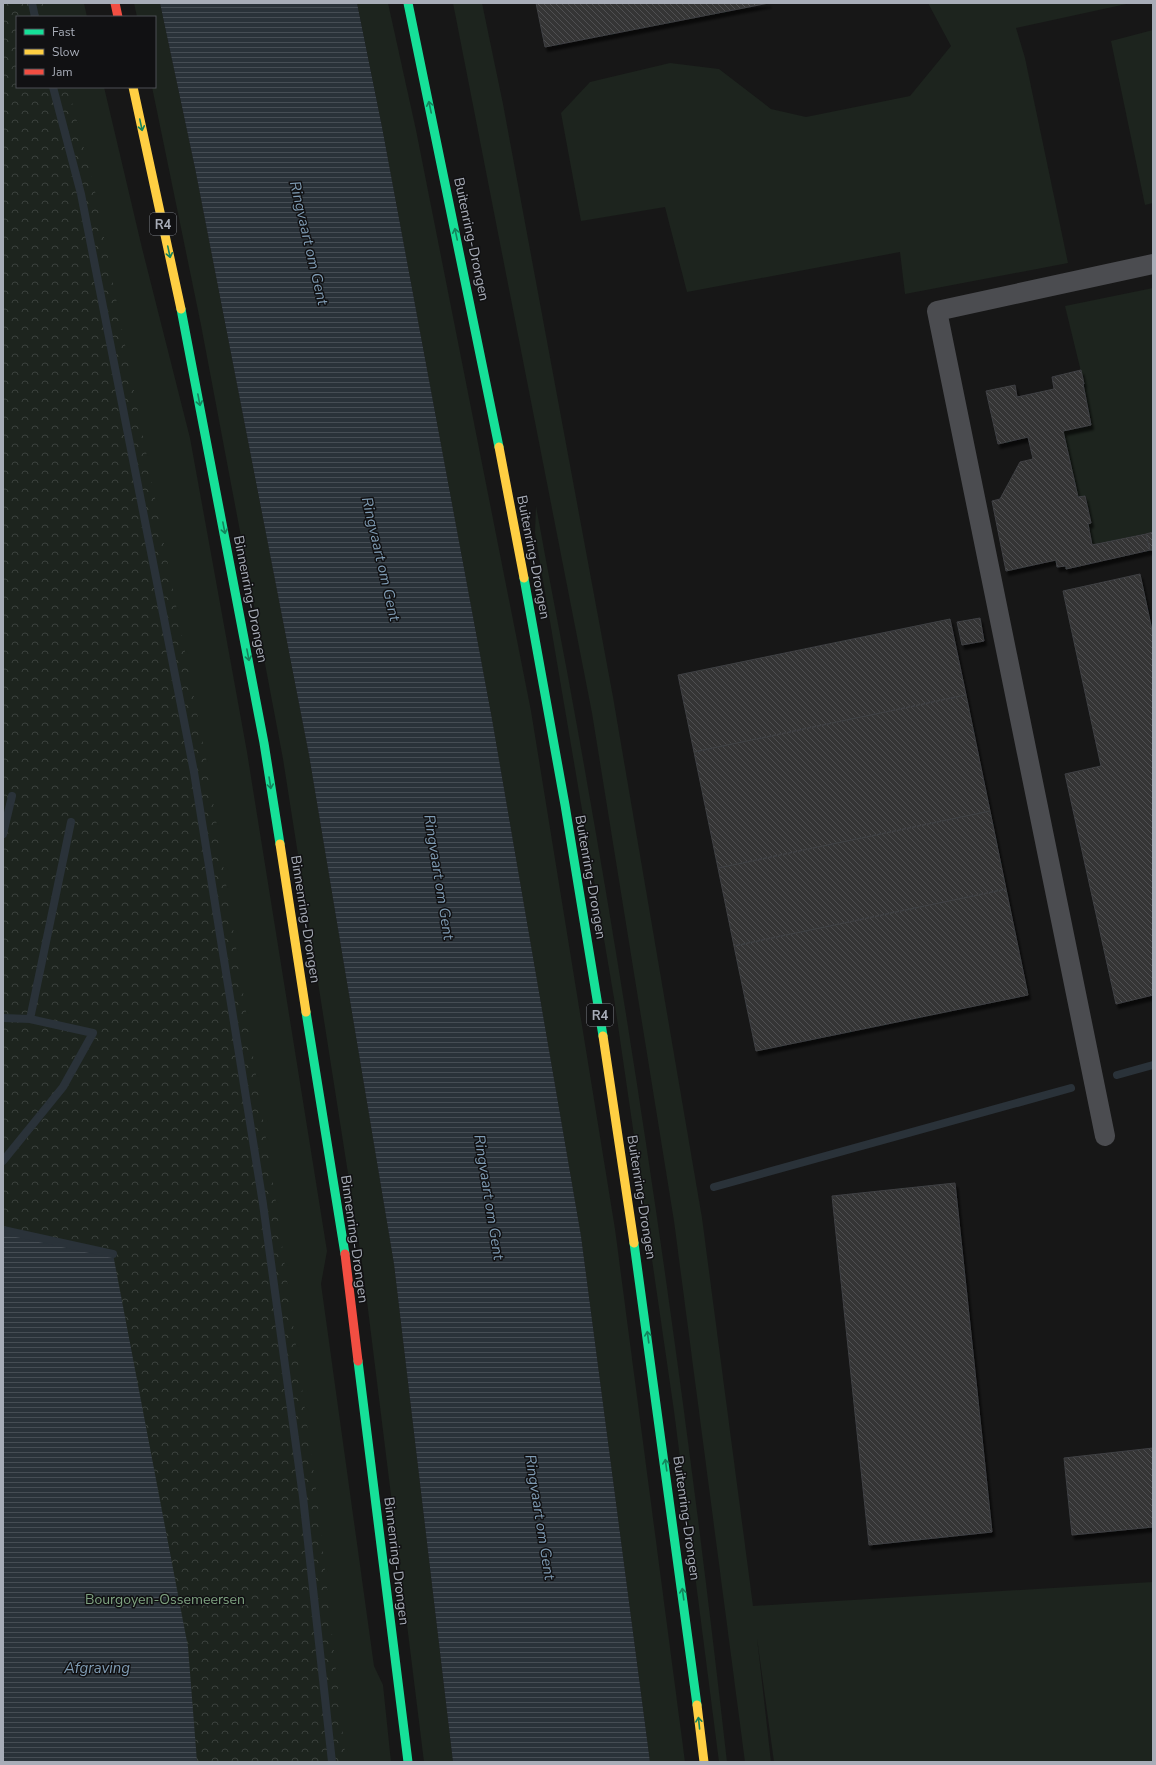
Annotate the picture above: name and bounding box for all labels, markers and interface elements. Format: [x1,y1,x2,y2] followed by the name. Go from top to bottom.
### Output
[16,16,156,88] legend
[52,24,75,40] text: Fast
[52,44,80,60] text: Slow
[51,64,73,80] text: Jam
[425,101,433,114] one-way arrow
[138,118,146,131] one-way arrow
[449,176,494,303] street label: Buitenring-Drongen
[285,179,333,308] water label: Ringvaart om Gent
[150,213,176,235] road number: R4
[452,228,460,241] one-way arrow
[165,245,173,258] one-way arrow
[196,393,204,406] one-way arrow
[512,494,555,621] street label: Buitenring-Drongen
[357,495,405,624] water label: Ringvaart om Gent
[220,521,228,534] one-way arrow
[229,534,272,664] street label: Binnenring-Drongen
[244,649,252,662] one-way arrow
[267,777,275,790] one-way arrow
[419,813,459,942] water label: Ringvaart om Gent
[570,813,611,941] street label: Buitenring-Drongen
[286,854,325,984] street label: Binnenring-Drongen
[587,1004,613,1026] road number: R4
[469,1133,509,1262] water label: Ringvaart om Gent
[622,1133,661,1261] street label: Buitenring-Drongen
[336,1174,373,1304] street label: Binnenring-Drongen
[644,1331,652,1344] one-way arrow
[520,1453,560,1582] water label: Ringvaart om Gent
[668,1454,705,1582] street label: Buitenring-Drongen
[662,1459,670,1472] one-way arrow
[379,1496,414,1626] street label: Binnenring-Drongen
[679,1588,687,1601] one-way arrow
[85,1590,245,1609] park label: Bourgoyen-Ossemeersen
[63,1658,130,1678] water label: Afgraving
[696,1717,703,1730] one-way arrow

